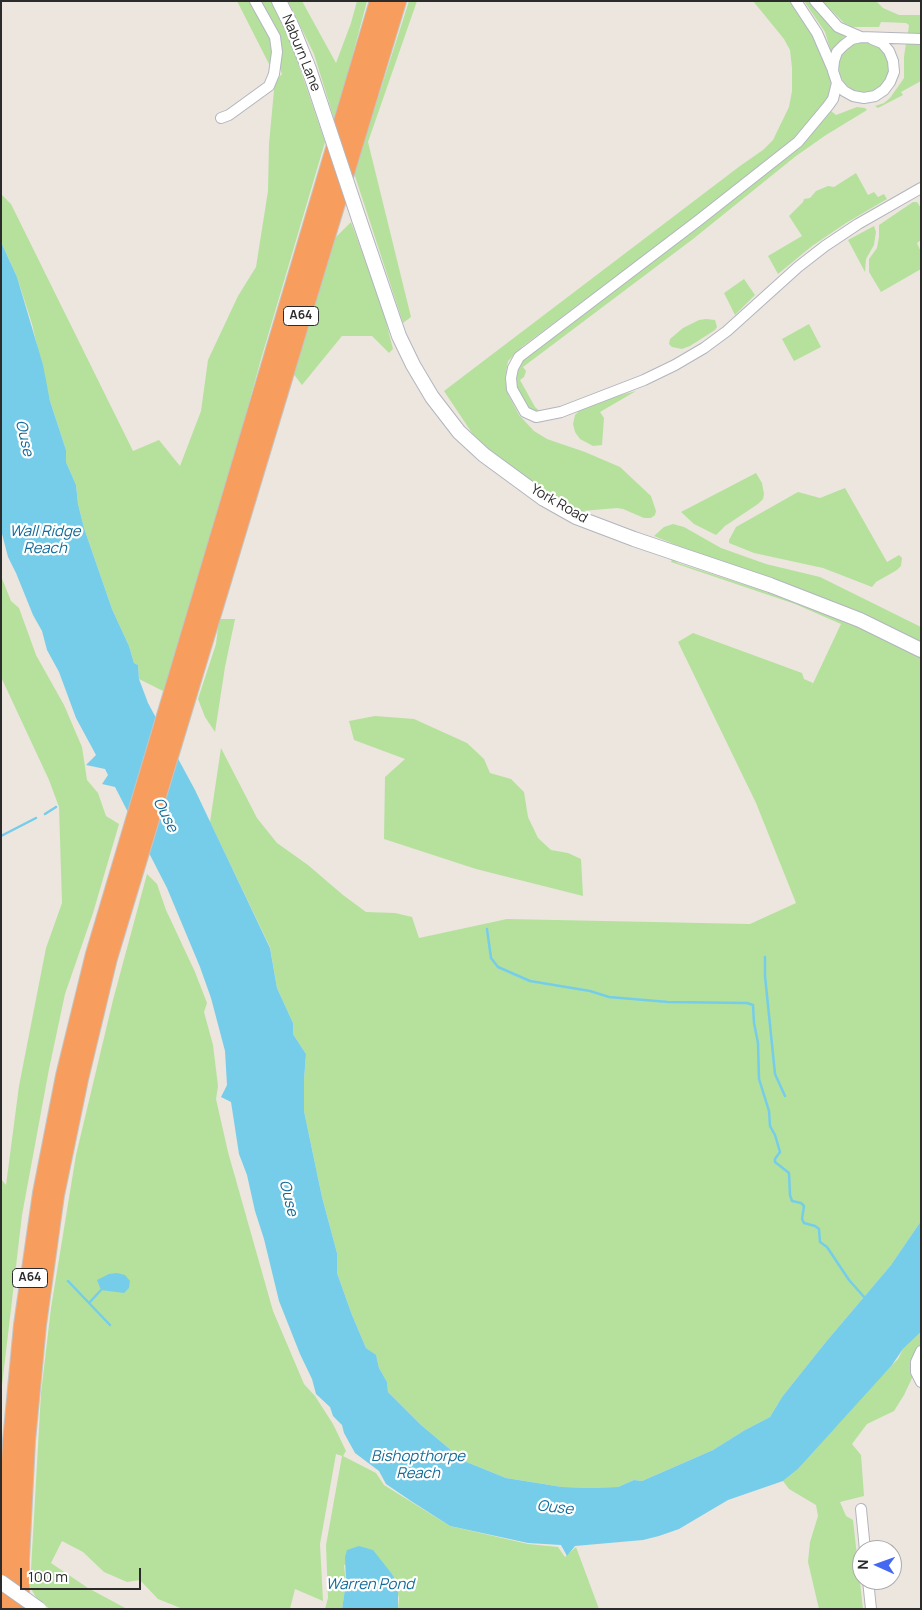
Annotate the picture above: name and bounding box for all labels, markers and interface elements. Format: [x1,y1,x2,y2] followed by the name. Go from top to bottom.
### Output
[278,12,324,94] street label: Naburn Lane
[284,306,318,326] road number: A64
[11,418,37,458] water label: Ouse
[528,481,590,527] street label: York Road
[9,523,81,558] water label: Wall Ridge Reach
[149,795,181,835] water label: Ouse
[275,1178,301,1218] water label: Ouse
[12,1268,48,1288] road number: A64
[371,1448,465,1483] water label: Bishopthorpe Reach
[536,1497,574,1519] water label: Ouse
[852,1540,902,1590] north arrow
[22,1558,144,1590] scale bar
[853,1559,872,1570] text: N
[28,1566,68,1587] text: 100 m
[326,1576,414,1594] water label: Warren Pond

